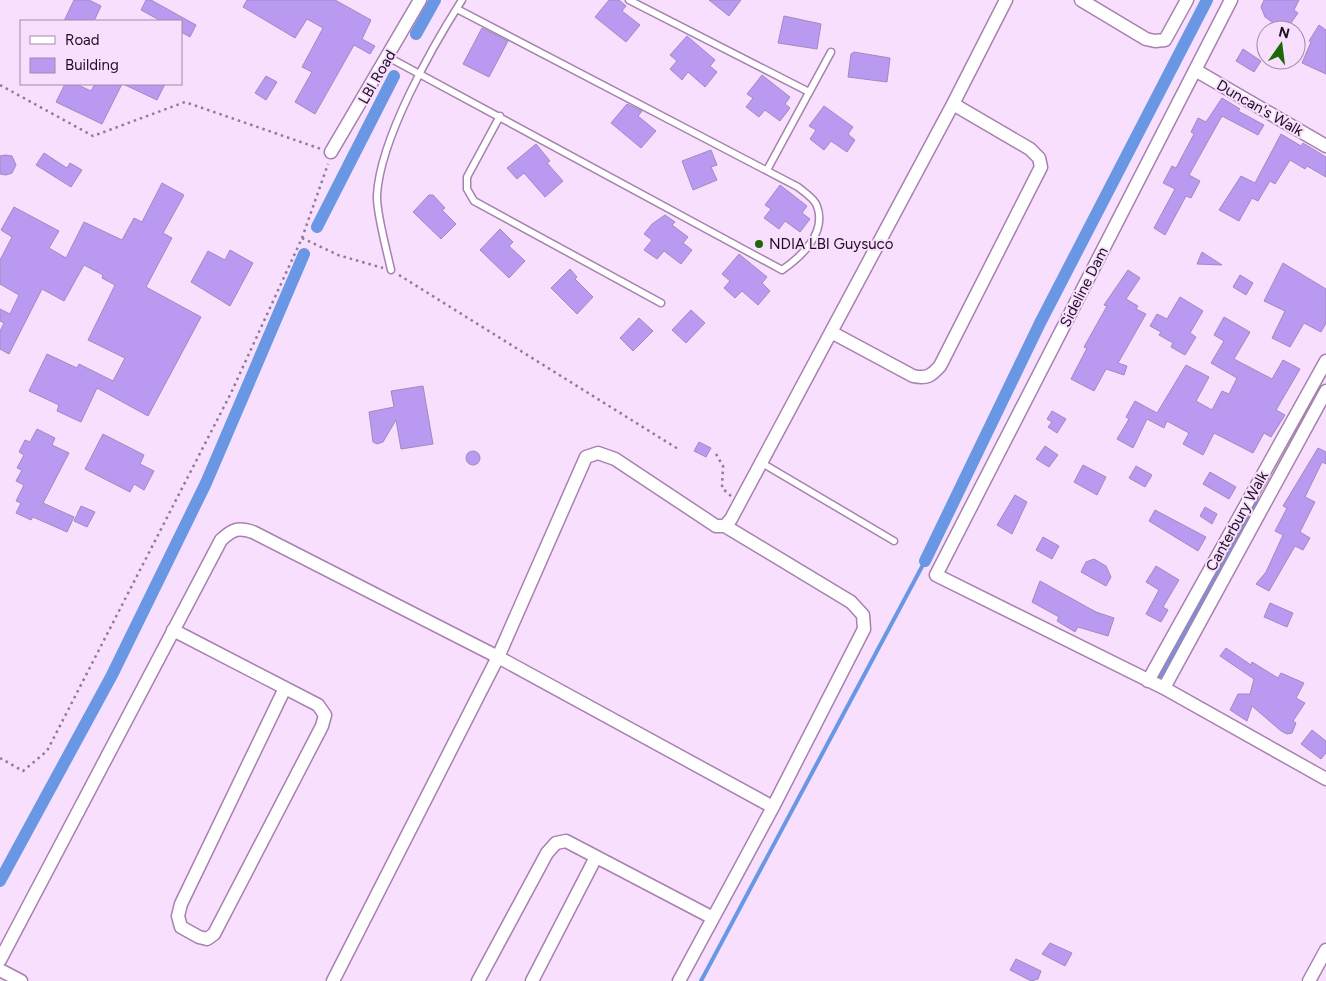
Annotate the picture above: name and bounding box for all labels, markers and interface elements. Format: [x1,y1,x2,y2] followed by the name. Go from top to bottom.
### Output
[20,20,182,85] legend
[1256,20,1306,70] north arrow
[1277,23,1291,42] text: N
[65,31,100,49] text: Road
[354,47,400,107] street label: LBI Road
[65,56,119,74] text: Building
[1214,76,1307,140] street label: Duncan's Walk
[769,235,894,253] place label: NDIA LBI Guysuco
[753,238,765,250] marker: NDIA LBI Guysuco
[1056,244,1112,330] street label: Sideline Dam
[1202,467,1272,574] street label: Canterbury Walk

